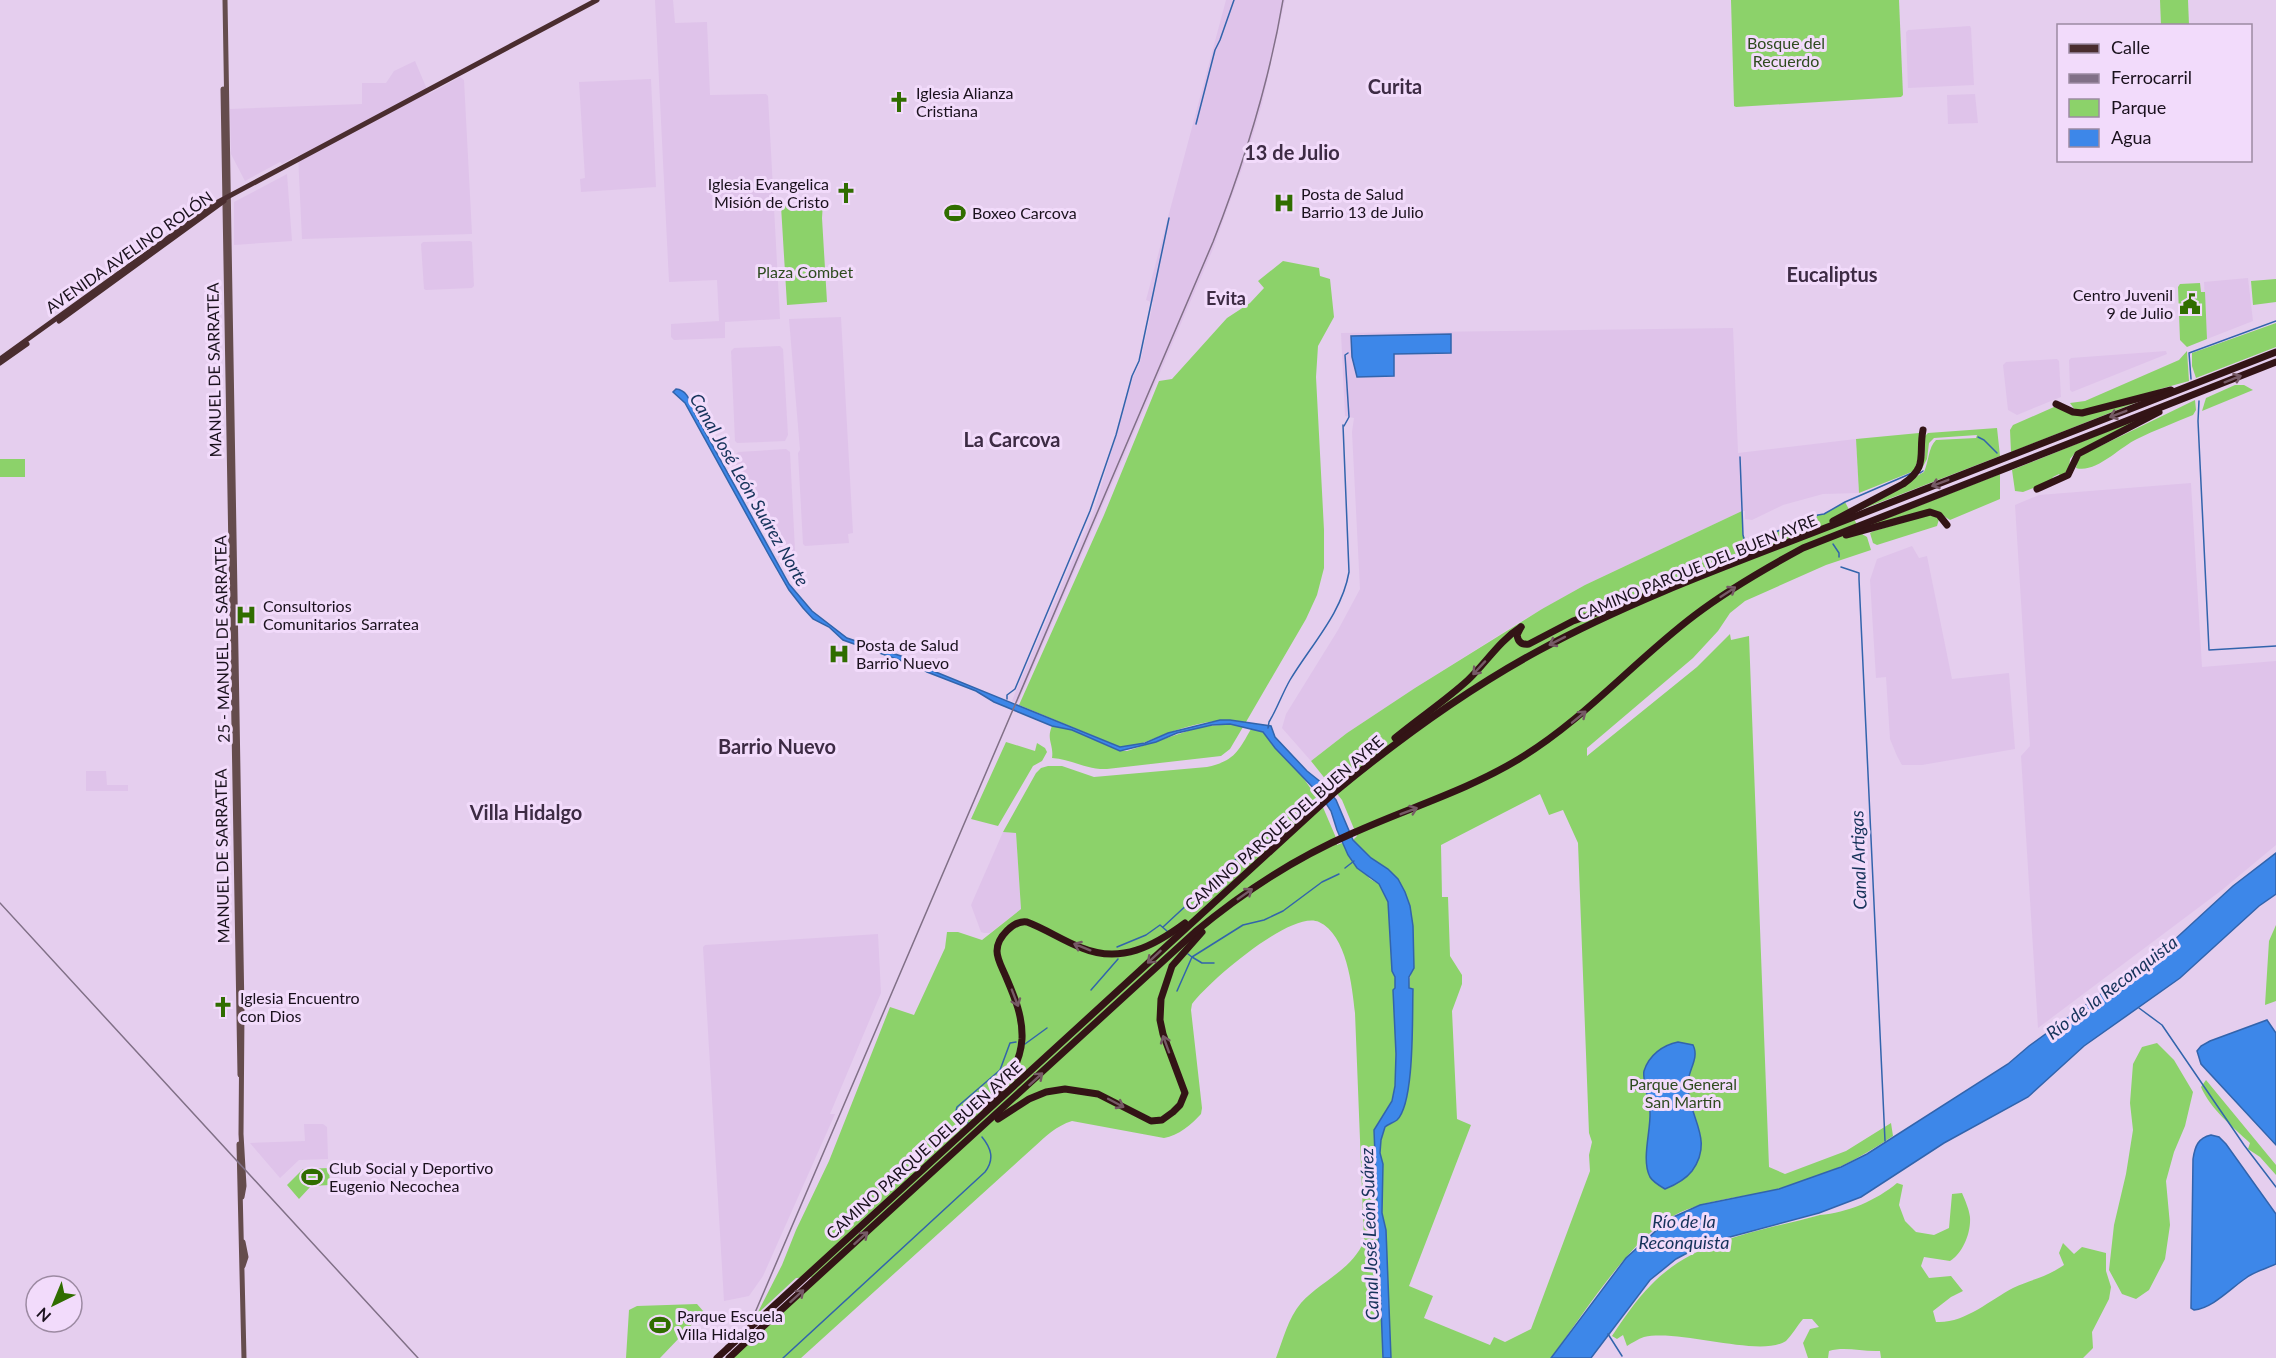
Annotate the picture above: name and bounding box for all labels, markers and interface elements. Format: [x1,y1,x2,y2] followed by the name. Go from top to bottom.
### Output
[2057,24,2252,162] legend
[1747,33,1825,70] park label: Bosque del Recuerdo
[2111,36,2150,58] text: Calle
[2111,66,2192,88] text: Ferrocarril
[1368,74,1422,98] district label: Curita
[916,83,1014,120] place label: Iglesia Alianza Cristiana
[887,90,911,114] church icon: Iglesia Alianza Cristiana
[2111,96,2166,118] text: Parque
[2111,126,2152,148] text: Agua
[1244,140,1340,164] district label: 13 de Julio
[708,174,829,211] place label: Iglesia Evangelica Misión de Cristo
[834,181,858,205] church icon: Iglesia Evangelica Misión de Cristo
[1301,184,1424,221] place label: Posta de Salud Barrio 13 de Julio
[41,187,216,317] street label: AVENIDA AVELINO ROLÓN
[1272,191,1296,215] hospital icon: Posta de Salud Barrio 13 de Julio
[943,201,967,225] sports icon: Boxeo Carcova
[972,203,1077,222] place label: Boxeo Carcova
[757,262,853,281] park label: Plaza Combet
[1786,262,1878,286] district label: Eucaliptus
[202,282,225,458] street label: MANUEL DE SARRATEA
[2073,285,2173,322] place label: Centro Juvenil 9 de Julio
[1206,287,1246,309] district label: Evita
[2178,292,2202,316] public building icon: Centro Juvenil 9 de Julio
[2224,373,2242,384] one-way arrow
[685,389,814,590] water label: Canal José León Suárez Norte
[2110,409,2128,420] one-way arrow
[963,427,1061,451] district label: La Carcova
[1931,478,1950,489] one-way arrow
[1574,510,1819,623] street label: CAMINO PARQUE DEL BUEN AYRE
[210,535,233,743] street label: 25 - MANUEL DE SARRATEA
[1719,585,1736,597] one-way arrow
[263,596,419,633] place label: Consultorios Comunitarios Sarratea
[234,603,258,627] hospital icon: Consultorios Comunitarios Sarratea
[856,635,959,672] place label: Posta de Salud Barrio Nuevo
[1549,635,1567,647] one-way arrow
[827,642,851,666] hospital icon: Posta de Salud Barrio Nuevo
[1472,660,1486,675] one-way arrow
[1571,710,1586,724] one-way arrow
[1181,731,1387,914] street label: CAMINO PARQUE DEL BUEN AYRE
[718,734,836,758] district label: Barrio Nuevo
[210,768,233,944] street label: MANUEL DE SARRATEA
[469,800,582,824] district label: Villa Hidalgo
[1399,805,1418,816] one-way arrow
[1845,810,1871,910] water label: Canal Artigas
[1236,888,1252,900] one-way arrow
[2041,931,2181,1044] water label: Río de la Reconquista
[1073,941,1092,952] one-way arrow
[1147,950,1162,964] one-way arrow
[240,988,360,1025] place label: Iglesia Encuentro con Dios
[1010,988,1021,1007] one-way arrow
[211,995,235,1019] church icon: Iglesia Encuentro con Dios
[1160,1035,1171,1054] one-way arrow
[822,1057,1025,1243] street label: CAMINO PARQUE DEL BUEN AYRE
[1028,1072,1043,1086] one-way arrow
[1629,1074,1737,1111] park label: Parque General San Martín
[1107,1097,1124,1109] one-way arrow
[1355,1147,1383,1321] water label: Canal José León Suárez
[329,1158,493,1195] place label: Club Social y Deportivo Eugenio Necochea
[300,1165,324,1189] sports icon: Club Social y Deportivo Eugenio Necochea
[1639,1210,1729,1253] water label: Río de la Reconquista
[853,1231,868,1245] one-way arrow
[24,1274,84,1334] north arrow
[790,1289,805,1303] one-way arrow
[32,1304,54,1326] text: N
[677,1306,783,1343] place label: Parque Escuela Villa Hidalgo
[648,1313,672,1337] sports icon: Parque Escuela Villa Hidalgo

